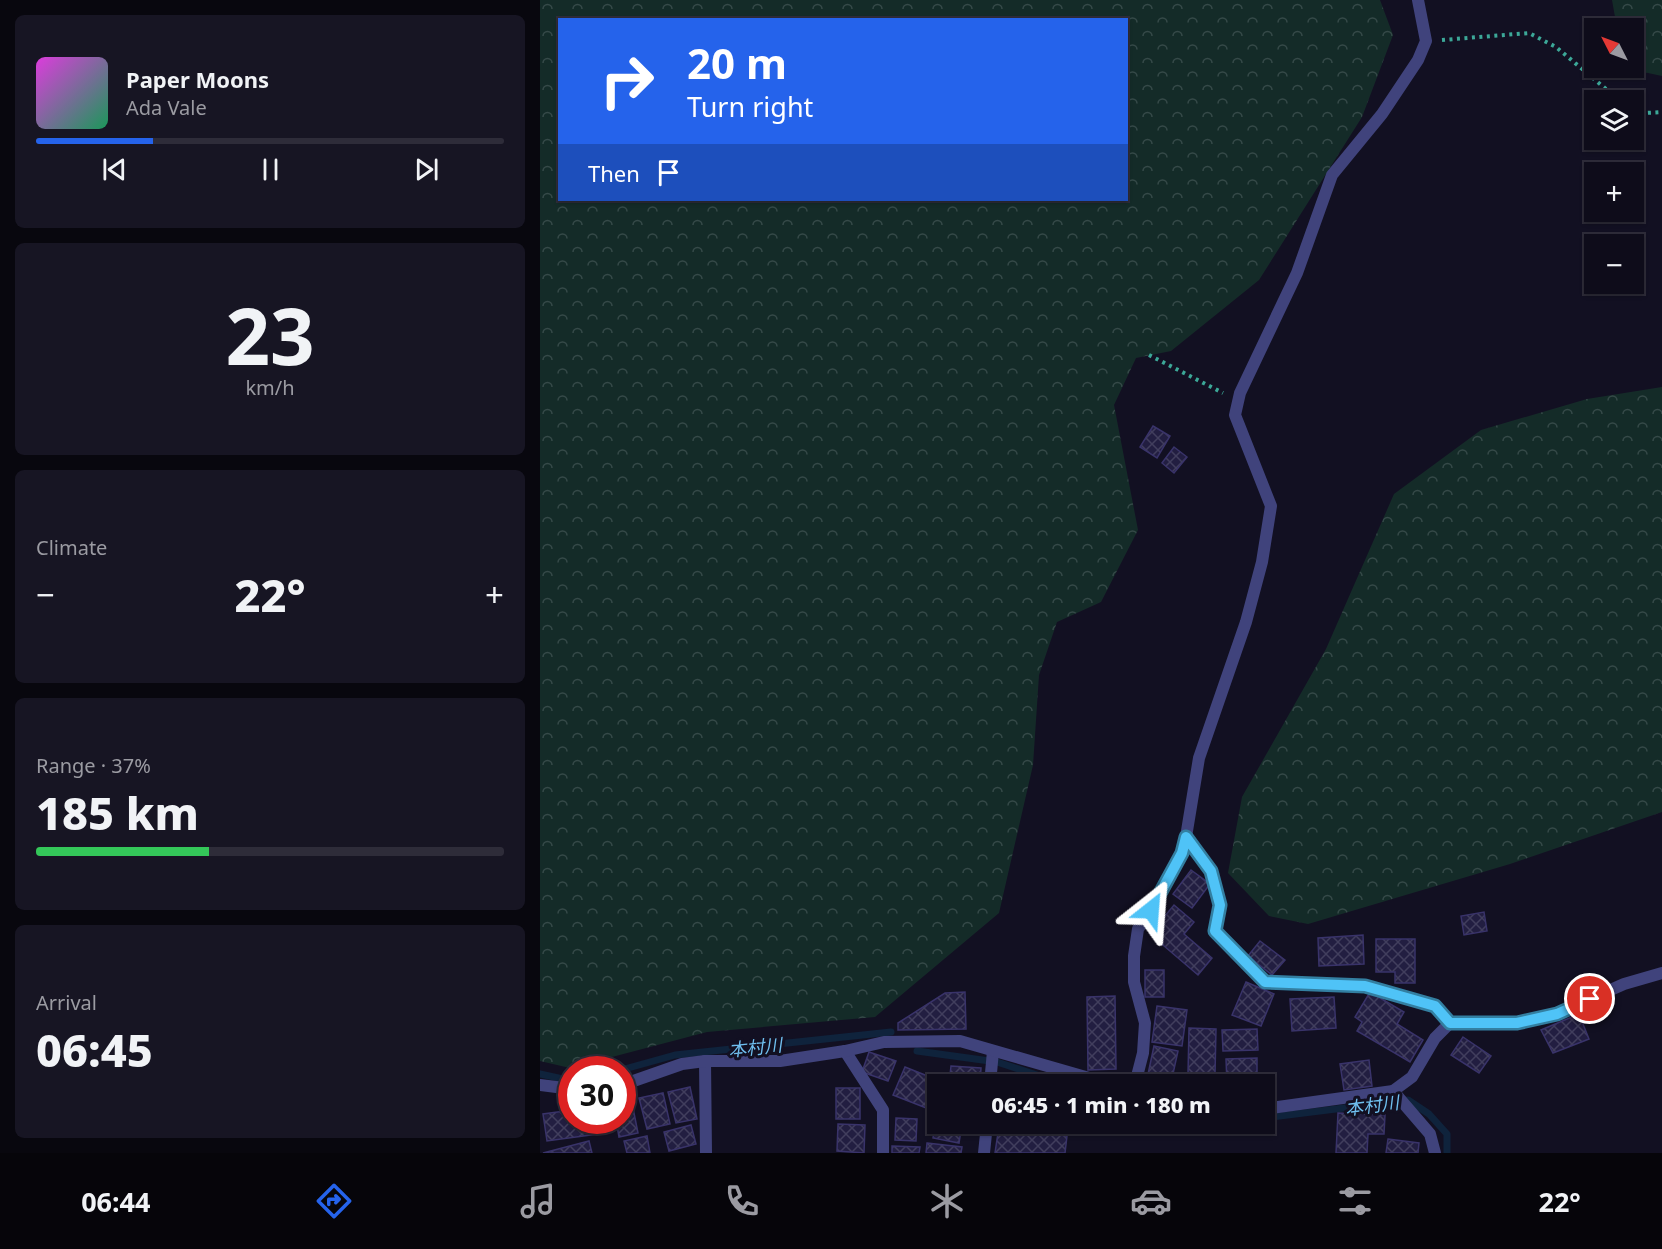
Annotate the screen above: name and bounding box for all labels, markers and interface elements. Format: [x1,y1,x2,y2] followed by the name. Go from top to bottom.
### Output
[1584,18,1644,78] north arrow
[1584,18,1644,294] map controls
[687,34,787,91] text: 20 m
[588,42,666,120] icon: right
[126,64,269,94] text: Paper Moons
[687,88,813,125] text: Turn right
[1584,90,1644,150] button: layers
[126,94,207,121] text: Ada Vale
[98,153,131,186] icon: previous
[254,153,287,186] icon: pause
[410,153,443,186] icon: next
[652,156,685,189] icon: arrive
[588,158,640,188] text: Then
[1584,162,1644,222] button: +
[1584,234,1644,294] button: −
[225,282,315,388] text: 23
[245,374,295,401] text: km/h
[36,534,107,561] text: Climate
[234,564,306,625] text: 22°
[36,572,55,617] text: −
[485,572,504,617] text: +
[36,752,151,779] text: Range · 37%
[36,782,199,843] text: 185 km
[1119,878,1183,942] position arrow
[1564,973,1615,1024] pin
[1573,982,1606,1015] icon: arrive
[36,989,97,1016] text: Arrival
[36,1019,153,1080] text: 06:45
[727,1032,785,1062] water label: 本村川
[558,1056,636,1134] speed limit sign: 30
[991,1089,1211,1119] text: 06:45 · 1 min · 180 m
[1344,1090,1402,1120] water label: 本村川
[313,1180,355,1222] icon: directions
[517,1180,559,1222] icon: music
[721,1180,763,1222] icon: phone
[926,1180,968,1222] icon: climate
[1130,1180,1172,1222] icon: car
[1334,1180,1376,1222] icon: filters
[81,1183,151,1220] text: 06:44
[1538,1183,1581,1220] text: 22°

